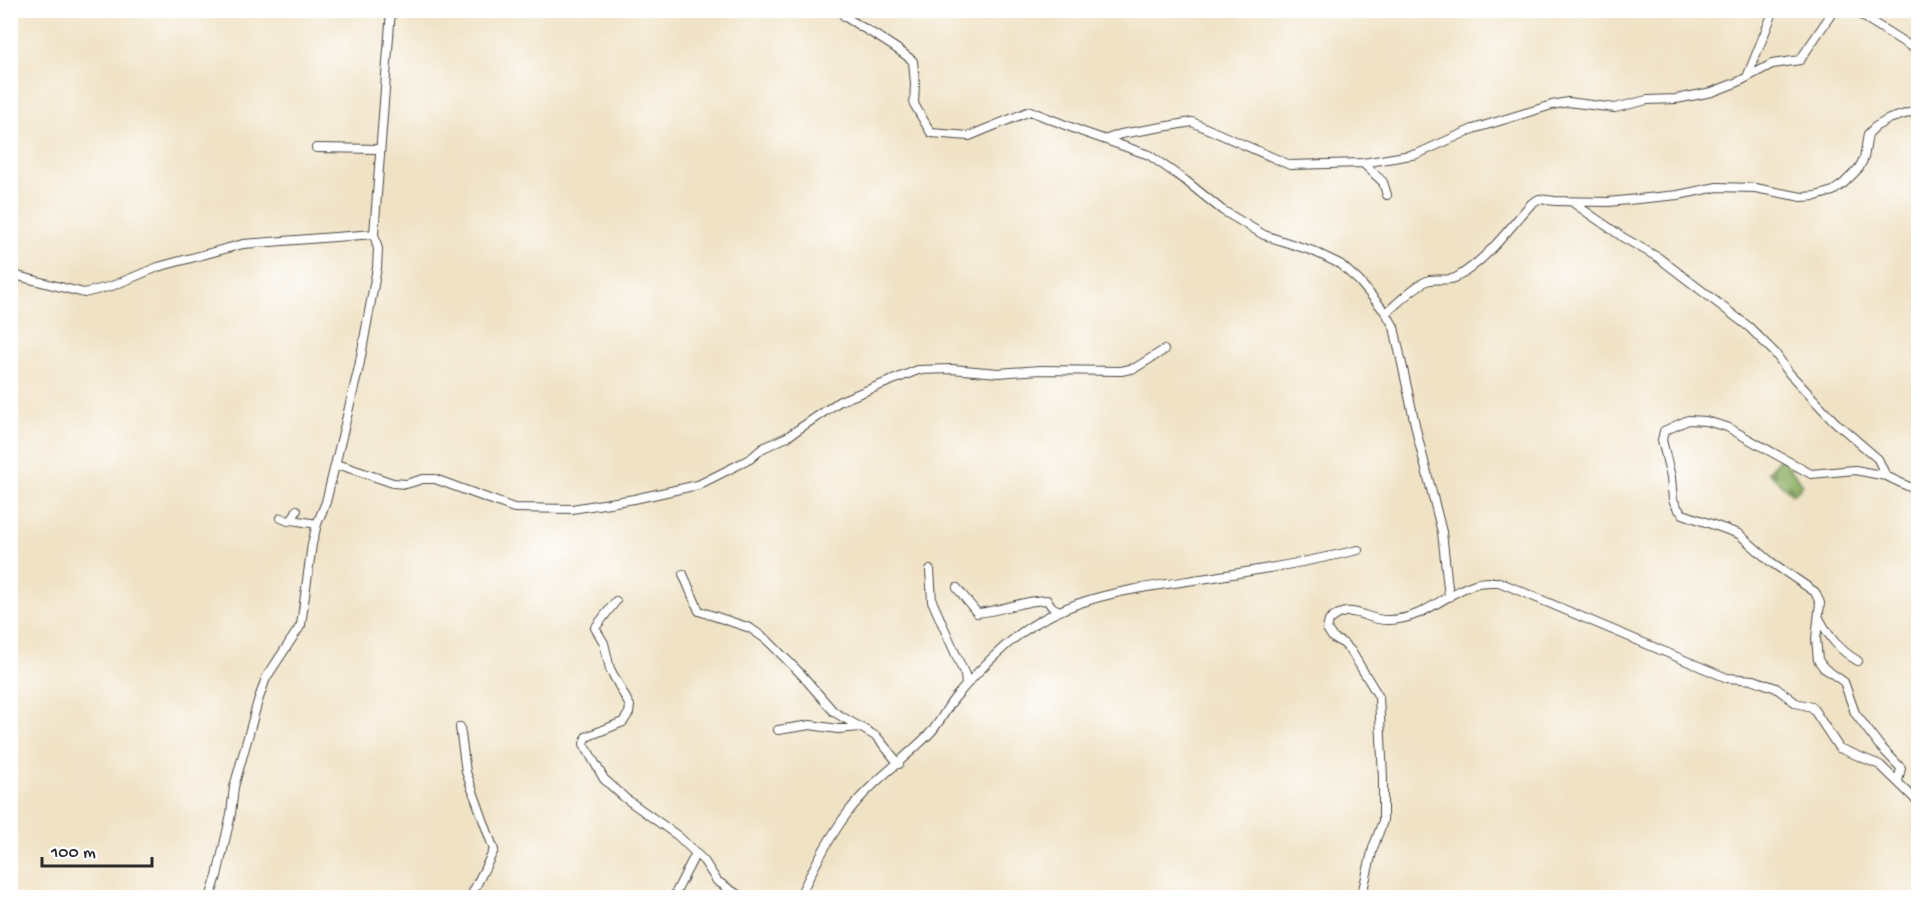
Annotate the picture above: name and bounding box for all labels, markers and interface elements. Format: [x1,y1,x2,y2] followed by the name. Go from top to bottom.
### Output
[42,830,152,868] scale bar
[50,843,96,864] text: 100 m

